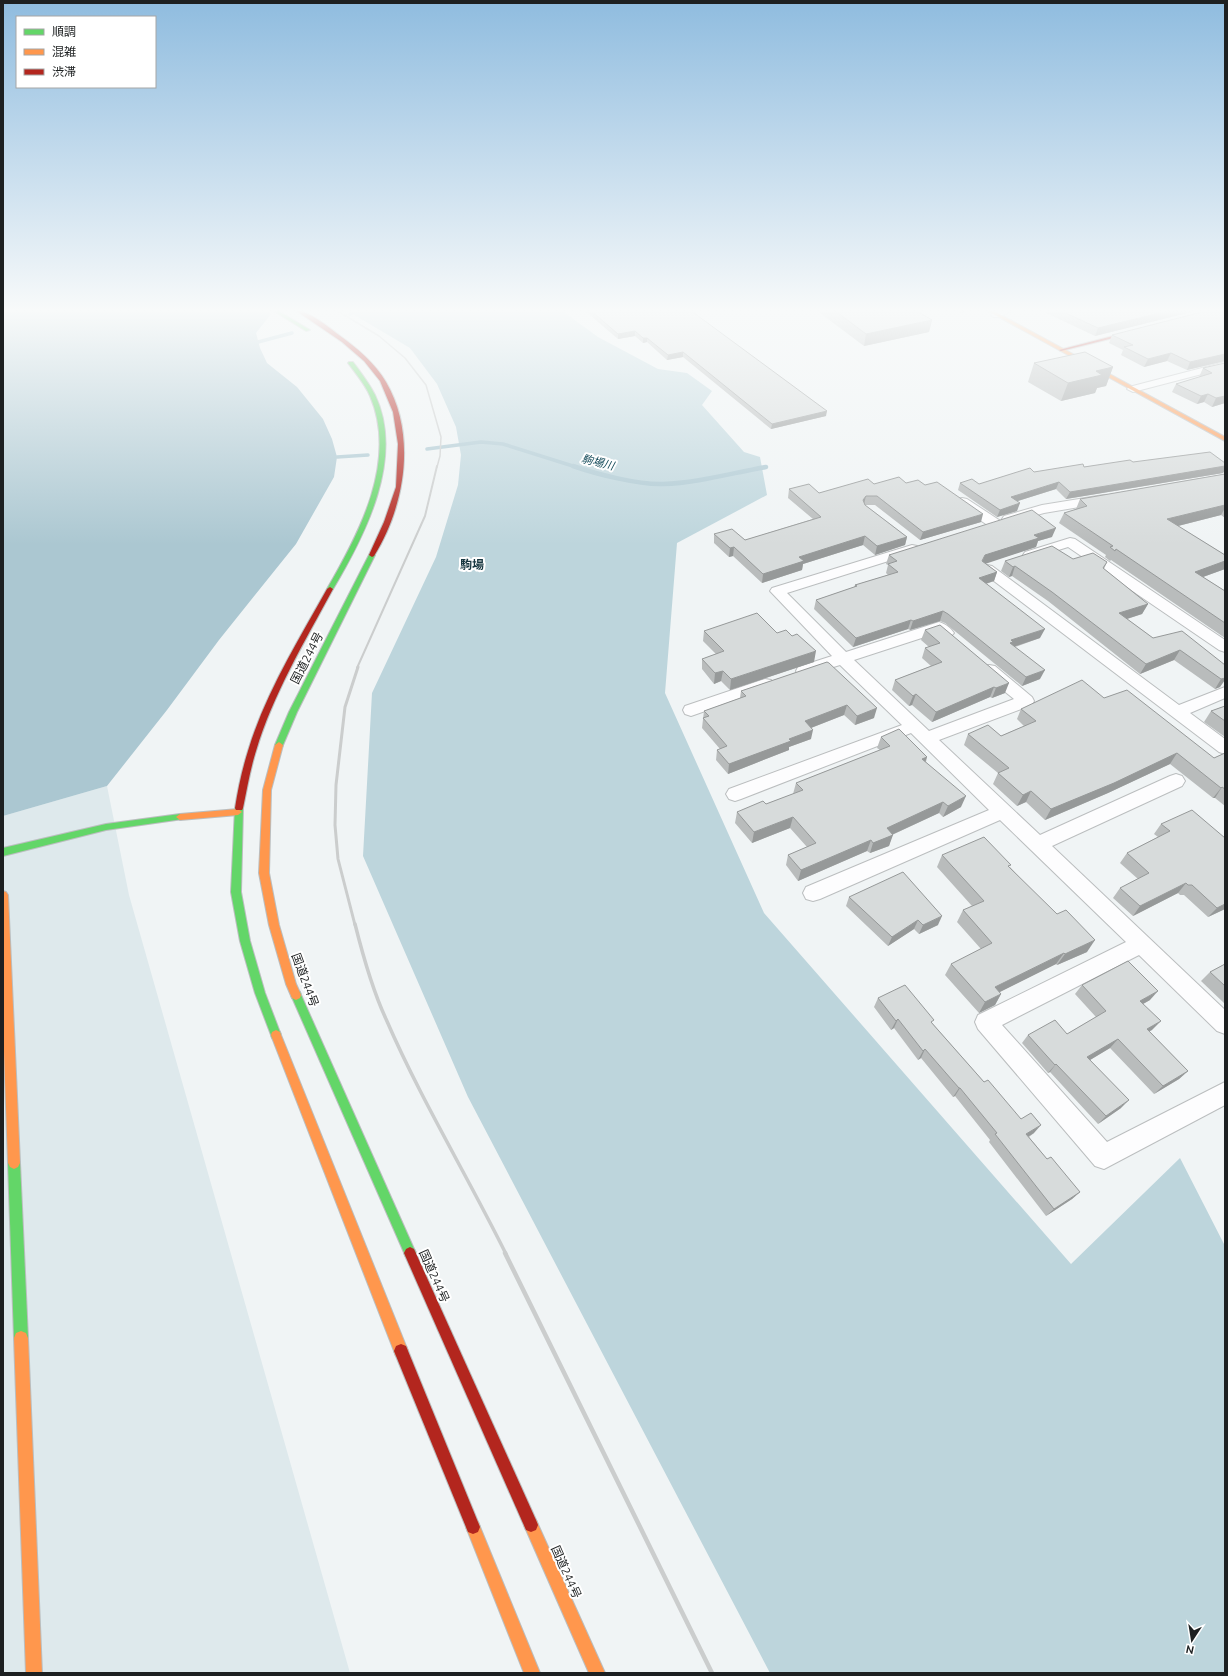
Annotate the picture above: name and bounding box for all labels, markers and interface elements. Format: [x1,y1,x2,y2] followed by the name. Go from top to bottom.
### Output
[16,16,156,88] legend
[52,25,76,38] text: 順調
[52,45,76,58] text: 混雑
[52,65,76,78] text: 渋滞
[581,452,616,472] water label: 駒場川
[460,558,484,571] district label: 駒場
[288,630,325,686] street label: 国道244号
[290,951,321,1009] street label: 国道244号
[417,1247,452,1304] street label: 国道244号
[549,1543,584,1600] street label: 国道244号
[1172,1620,1212,1660] north arrow
[1185,1643,1195,1657] text: N

